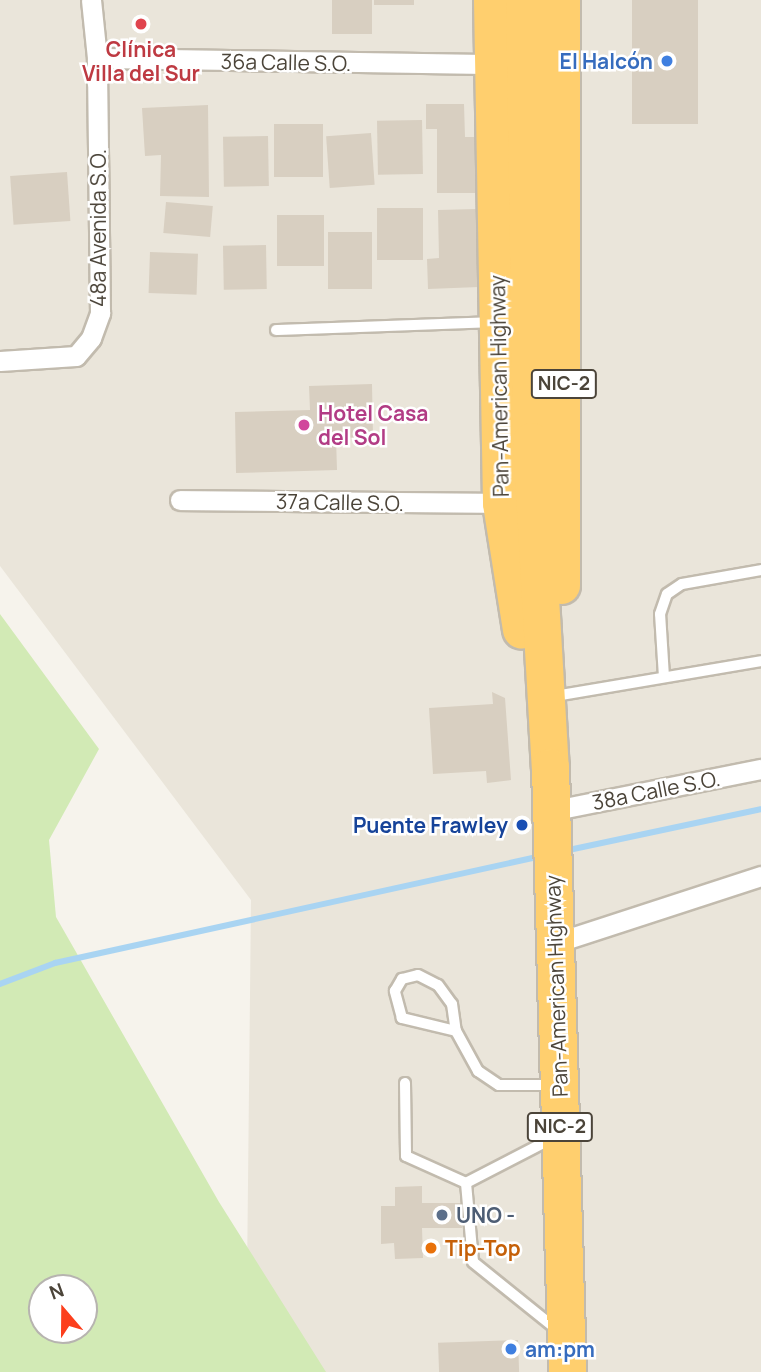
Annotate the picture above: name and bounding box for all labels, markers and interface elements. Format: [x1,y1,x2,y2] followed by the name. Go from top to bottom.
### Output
[131,14,151,34] marker: Clínica Villa del Sur
[82,36,200,86] place label: Clínica Villa del Sur
[220,48,352,76] street label: 36a Calle S.O.
[560,48,653,74] place label: El Halcón
[659,53,675,69] marker: El Halcón
[85,149,111,307] street label: 48a Avenida S.O.
[484,275,514,497] street label: Pan-American Highway
[531,368,597,400] road number: NIC-2
[318,400,428,450] place label: Hotel Casa del Sol
[296,417,312,433] marker: Hotel Casa del Sol
[276,488,404,516] street label: 37a Calle S.O.
[590,765,722,815] street label: 38a Calle S.O.
[353,812,508,838] place label: Puente Frawley
[514,817,530,833] marker: Puente Frawley
[540,875,572,1097] street label: Pan-American Highway
[527,1112,593,1142] road number: NIC-2
[456,1202,515,1228] place label: UNO -
[434,1207,450,1223] marker: UNO -
[445,1235,521,1261] place label: Tip-Top
[423,1240,439,1256] marker: Tip-Top
[28,1274,98,1344] north arrow
[46,1277,67,1306] text: N
[525,1336,595,1362] place label: am:pm
[503,1341,519,1357] marker: am:pm

